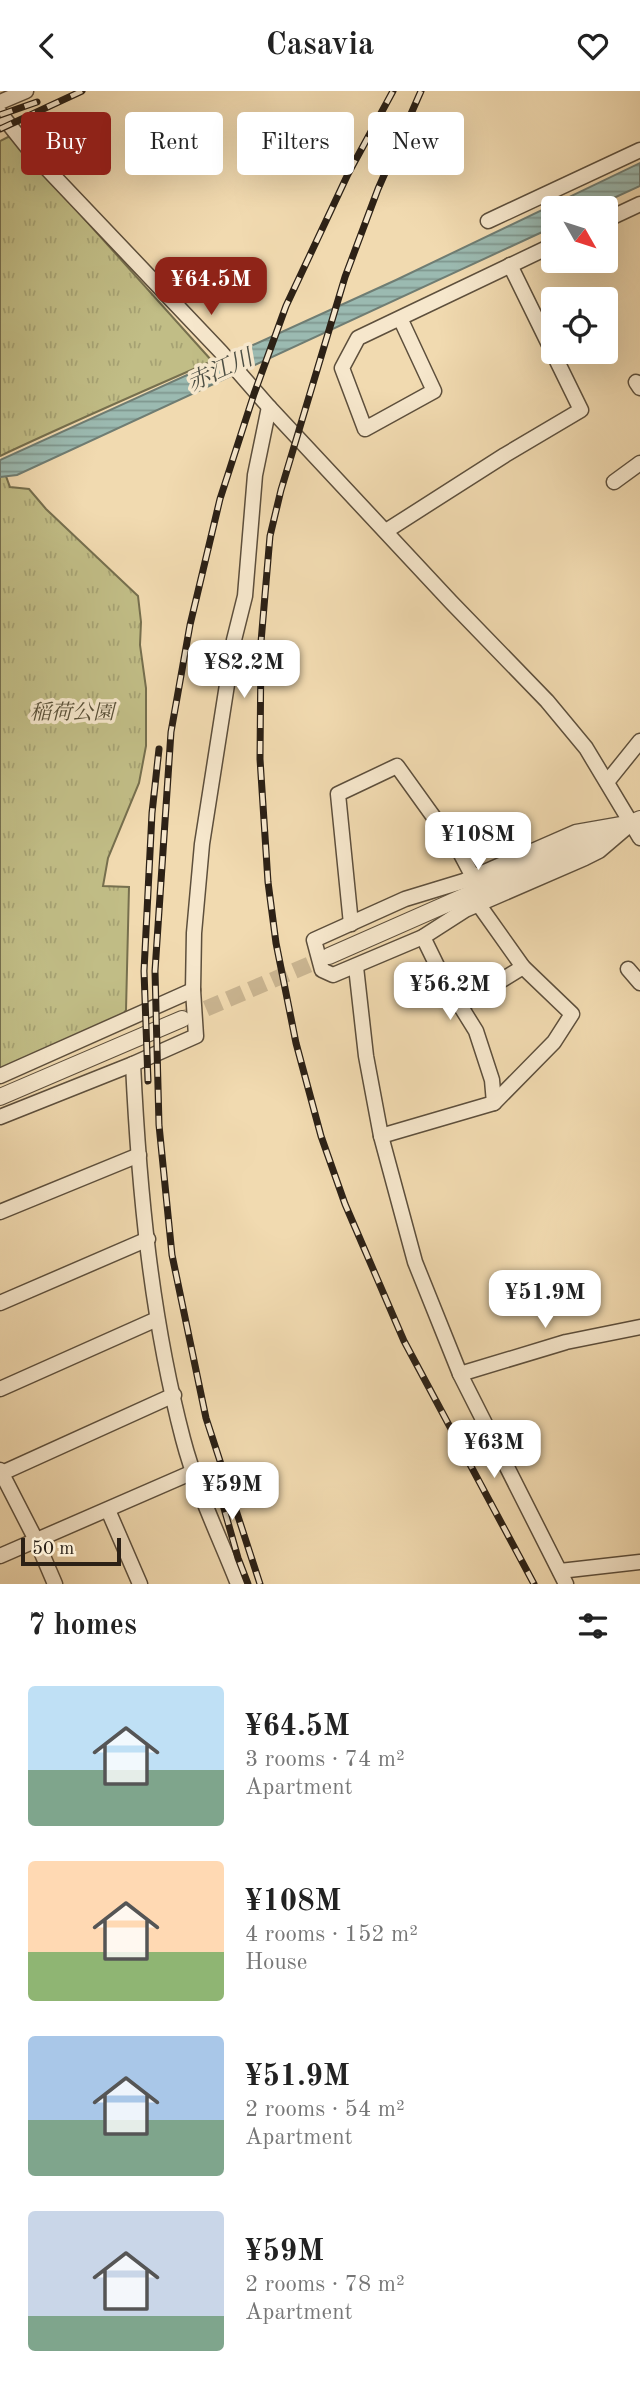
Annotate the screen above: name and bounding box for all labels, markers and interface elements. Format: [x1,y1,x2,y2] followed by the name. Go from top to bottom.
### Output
[28,27,66,65] icon: back
[574,27,612,65] icon: heart
[266,30,374,62] text: Casavia
[21,112,111,175] chip: Buy
[125,112,223,175] chip: Rent
[237,112,354,175] chip: Filters
[368,112,464,175] chip: New
[541,196,618,273] north arrow
[541,196,618,364] map controls
[154,257,268,317] pin: ¥64.5M
[171,268,251,291] text: ¥64.5M
[541,287,618,364] button: locate
[183,343,259,396] water label: 赤江川
[187,641,301,700] pin: ¥82.2M
[204,651,284,674] text: ¥82.2M
[30,701,117,724] park label: 稲荷公園
[429,813,527,872] pin: ¥108M
[441,823,515,846] text: ¥108M
[393,963,507,1022] pin: ¥56.2M
[410,973,490,996] text: ¥56.2M
[488,1271,602,1330] pin: ¥51.9M
[505,1281,585,1304] text: ¥51.9M
[453,1421,535,1480] pin: ¥63M
[464,1431,524,1454] text: ¥63M
[191,1463,273,1522] pin: ¥59M
[202,1473,262,1496] text: ¥59M
[21,1535,121,1567] scale bar
[32,1540,74,1559] text: 50 m
[574,1607,612,1645] icon: filters
[28,1611,137,1641] text: 7 homes
[245,1712,350,1742] text: ¥64.5M
[84,1714,168,1798] icon: home
[245,1748,405,1771] text: 3 rooms · 74 m²
[245,1776,353,1799] text: Apartment
[245,1887,341,1917] text: ¥108M
[84,1889,168,1973] icon: home
[245,1923,418,1946] text: 4 rooms · 152 m²
[245,1951,307,1974] text: House
[245,2062,350,2092] text: ¥51.9M
[84,2064,168,2148] icon: home
[245,2098,405,2121] text: 2 rooms · 54 m²
[245,2126,353,2149] text: Apartment
[245,2237,324,2267] text: ¥59M
[84,2239,168,2323] icon: home
[245,2273,405,2296] text: 2 rooms · 78 m²
[245,2301,353,2324] text: Apartment

